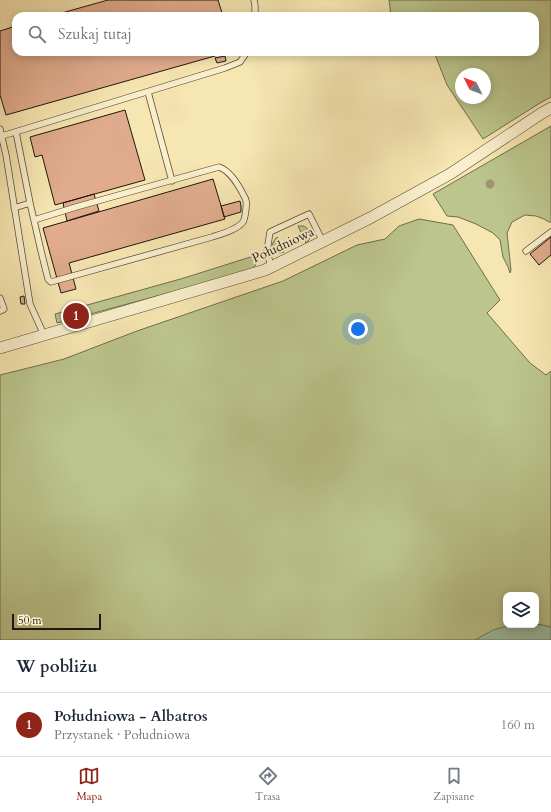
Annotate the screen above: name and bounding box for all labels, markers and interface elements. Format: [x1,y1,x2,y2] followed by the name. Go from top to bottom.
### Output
[12,12,539,56] search box
[26,23,48,45] icon: search
[58,24,132,44] text: Szukaj tutaj
[455,68,491,104] north arrow
[249,223,317,267] street label: Południowa
[63,301,89,331] pin: 1
[348,319,368,339] your location
[503,592,539,628] map controls
[503,592,539,628] button: layers
[12,612,101,631] scale bar
[18,613,42,628] text: 50 m
[16,655,97,678] text: W pobliżu
[54,706,208,726] text: Południowa - Albatros
[26,716,32,734] text: 1
[501,716,535,734] text: 160 m
[54,726,190,744] text: Przystanek · Południowa
[76,765,102,804] tab: Mapa
[255,765,280,804] tab: Trasa
[433,765,475,804] tab: Zapisane

